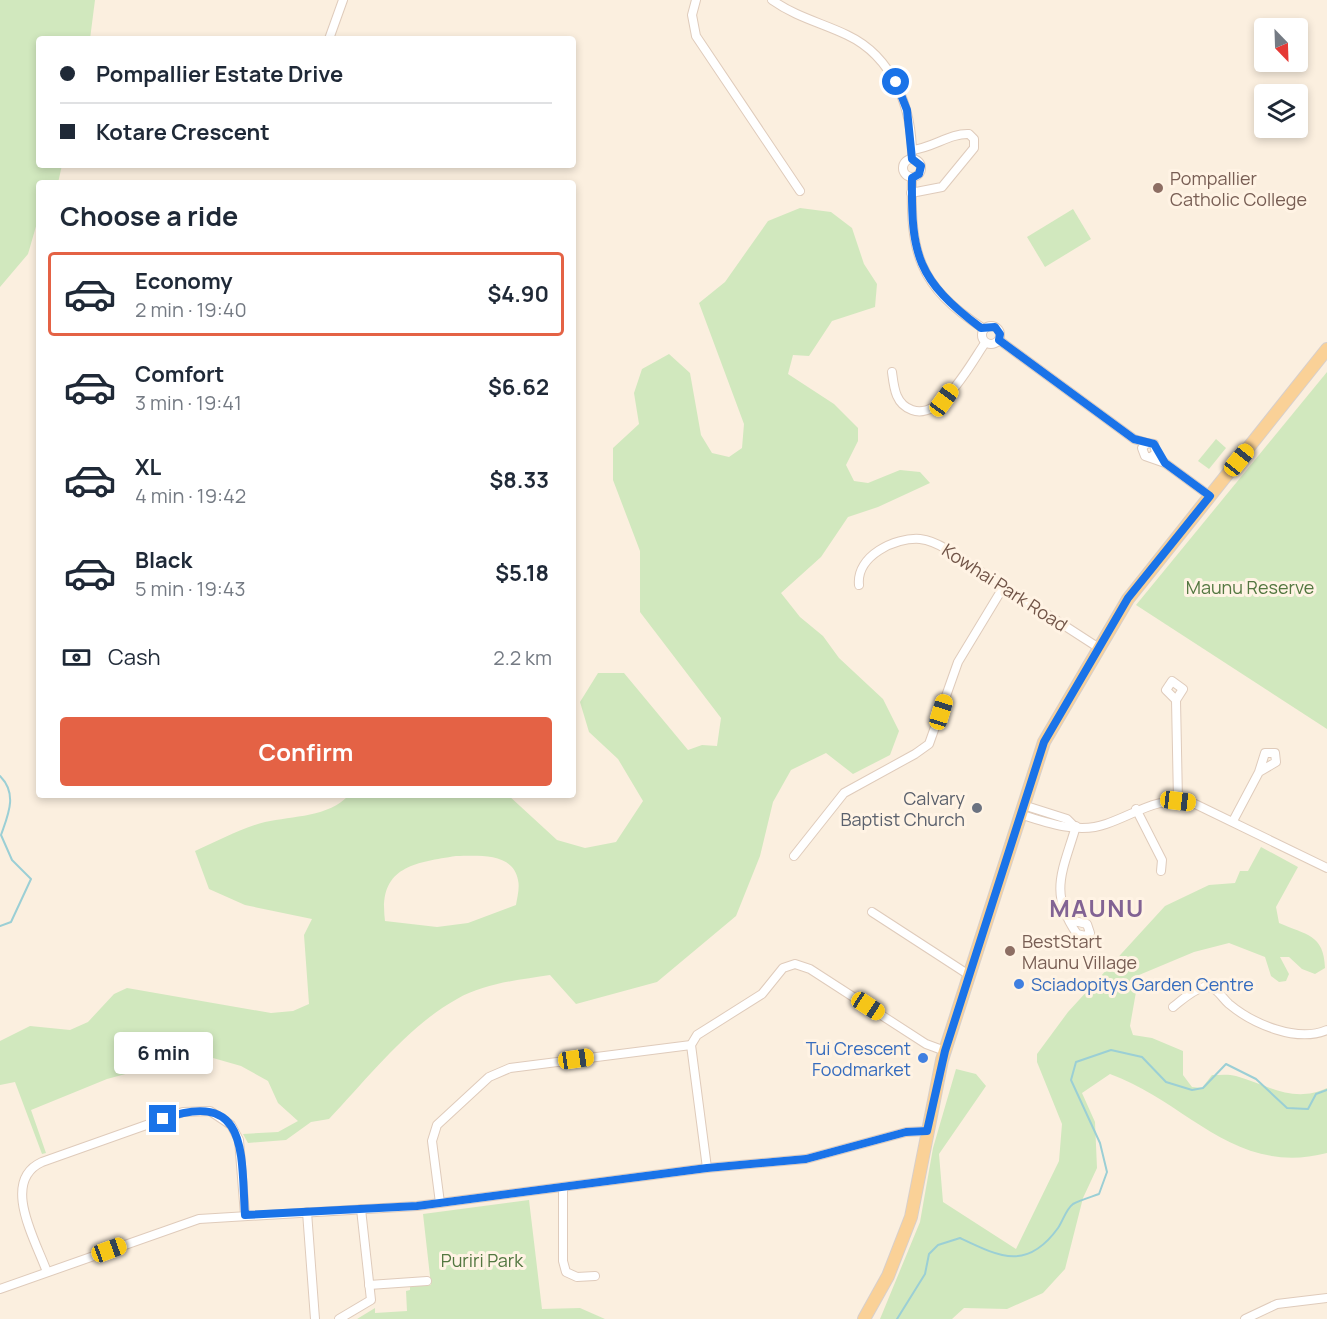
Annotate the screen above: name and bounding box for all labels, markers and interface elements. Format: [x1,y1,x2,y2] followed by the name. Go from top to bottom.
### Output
[1254,18,1308,72] north arrow
[1254,18,1308,138] map controls
[96,59,343,89] text: Pompallier Estate Drive
[882,68,909,95] route start
[1254,84,1308,138] button: layers
[96,117,270,147] text: Kotare Crescent
[1170,166,1307,211] place label: Pompallier Catholic College
[1151,181,1165,195] marker: Pompallier Catholic College
[60,197,238,234] text: Choose a ride
[135,266,233,296] text: Economy
[63,267,117,321] icon: car
[487,279,549,309] text: $4.90
[135,296,247,323] text: 2 min · 19:40
[135,359,224,389] text: Comfort
[63,360,117,414] icon: car
[488,372,549,402] text: $6.62
[926,380,962,420] car
[135,389,242,416] text: 3 min · 19:41
[1221,440,1257,480] car
[135,452,161,482] text: XL
[63,453,117,507] icon: car
[489,465,549,495] text: $8.33
[135,482,246,509] text: 4 min · 19:42
[938,538,1072,636] street label: Kowhai Park Road
[135,545,192,575] text: Black
[63,546,117,600] icon: car
[495,558,549,588] text: $5.18
[135,575,246,602] text: 5 min · 19:43
[1186,575,1314,599] park label: Maunu Reserve
[60,641,93,674] icon: cash
[108,642,161,672] text: Cash
[493,644,552,671] text: 2.2 km
[927,692,955,732] car
[60,717,552,786] button: Confirm
[840,786,965,831] place label: Calvary Baptist Church
[1159,790,1197,812] car
[970,801,984,815] marker: Calvary Baptist Church
[1049,891,1145,924] district label: MAUNU
[1022,929,1137,974] place label: BestStart Maunu Village
[1003,944,1017,958] marker: BestStart Maunu Village
[1031,972,1254,996] place label: Sciadopitys Garden Centre
[1012,977,1026,991] marker: Sciadopitys Garden Centre
[848,989,888,1023] car
[114,1032,213,1074] callout: 6 min
[806,1036,911,1081] place label: Tui Crescent Foodmarket
[137,1039,190,1066] text: 6 min
[557,1048,595,1070] car
[916,1051,930,1065] marker: Tui Crescent Foodmarket
[149,1105,176,1132] route end
[89,1235,129,1265] car
[441,1248,524,1272] park label: Puriri Park

